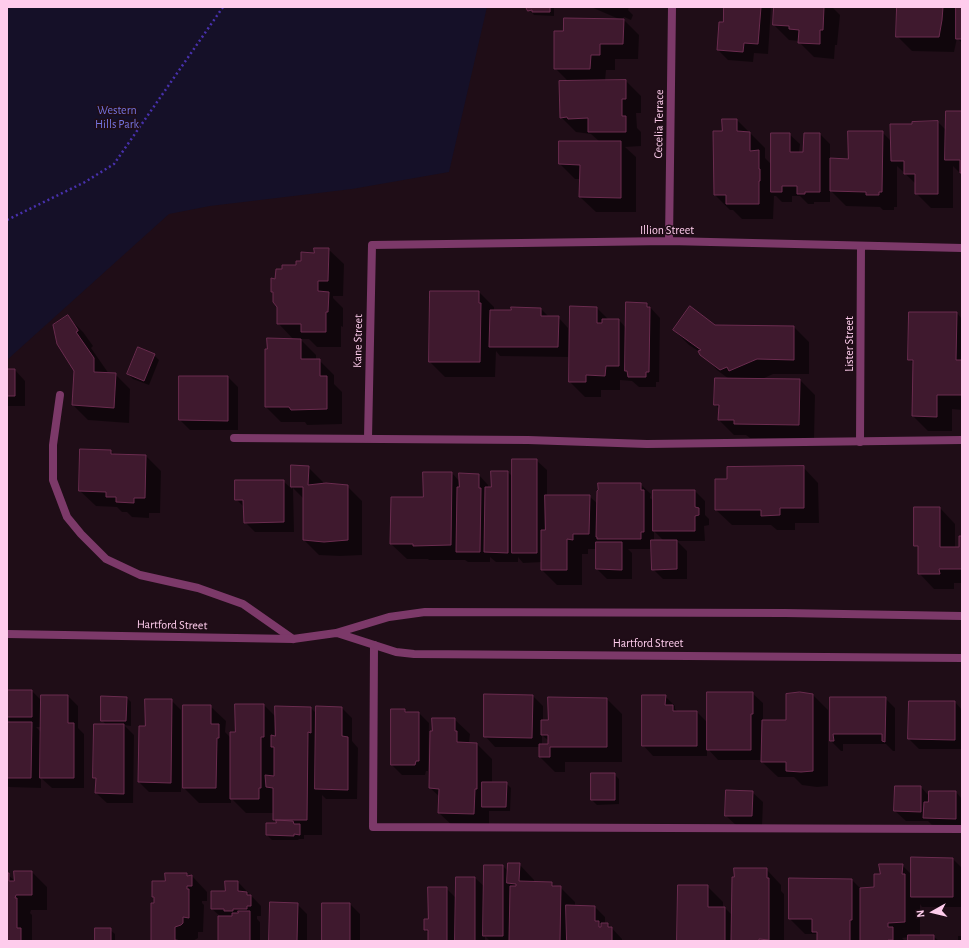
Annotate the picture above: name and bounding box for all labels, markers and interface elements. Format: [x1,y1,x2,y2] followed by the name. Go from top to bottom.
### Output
[651,89,667,159] street label: Cecelia Terrace
[95,103,139,131] park label: Western Hills Park
[640,223,694,237] street label: Illion Street
[350,314,366,368] street label: Kane Street
[842,316,856,372] street label: Lister Street
[137,617,207,633] street label: Hartford Street
[613,636,683,650] street label: Hartford Street
[913,892,953,932] north arrow
[915,909,927,918] text: N

